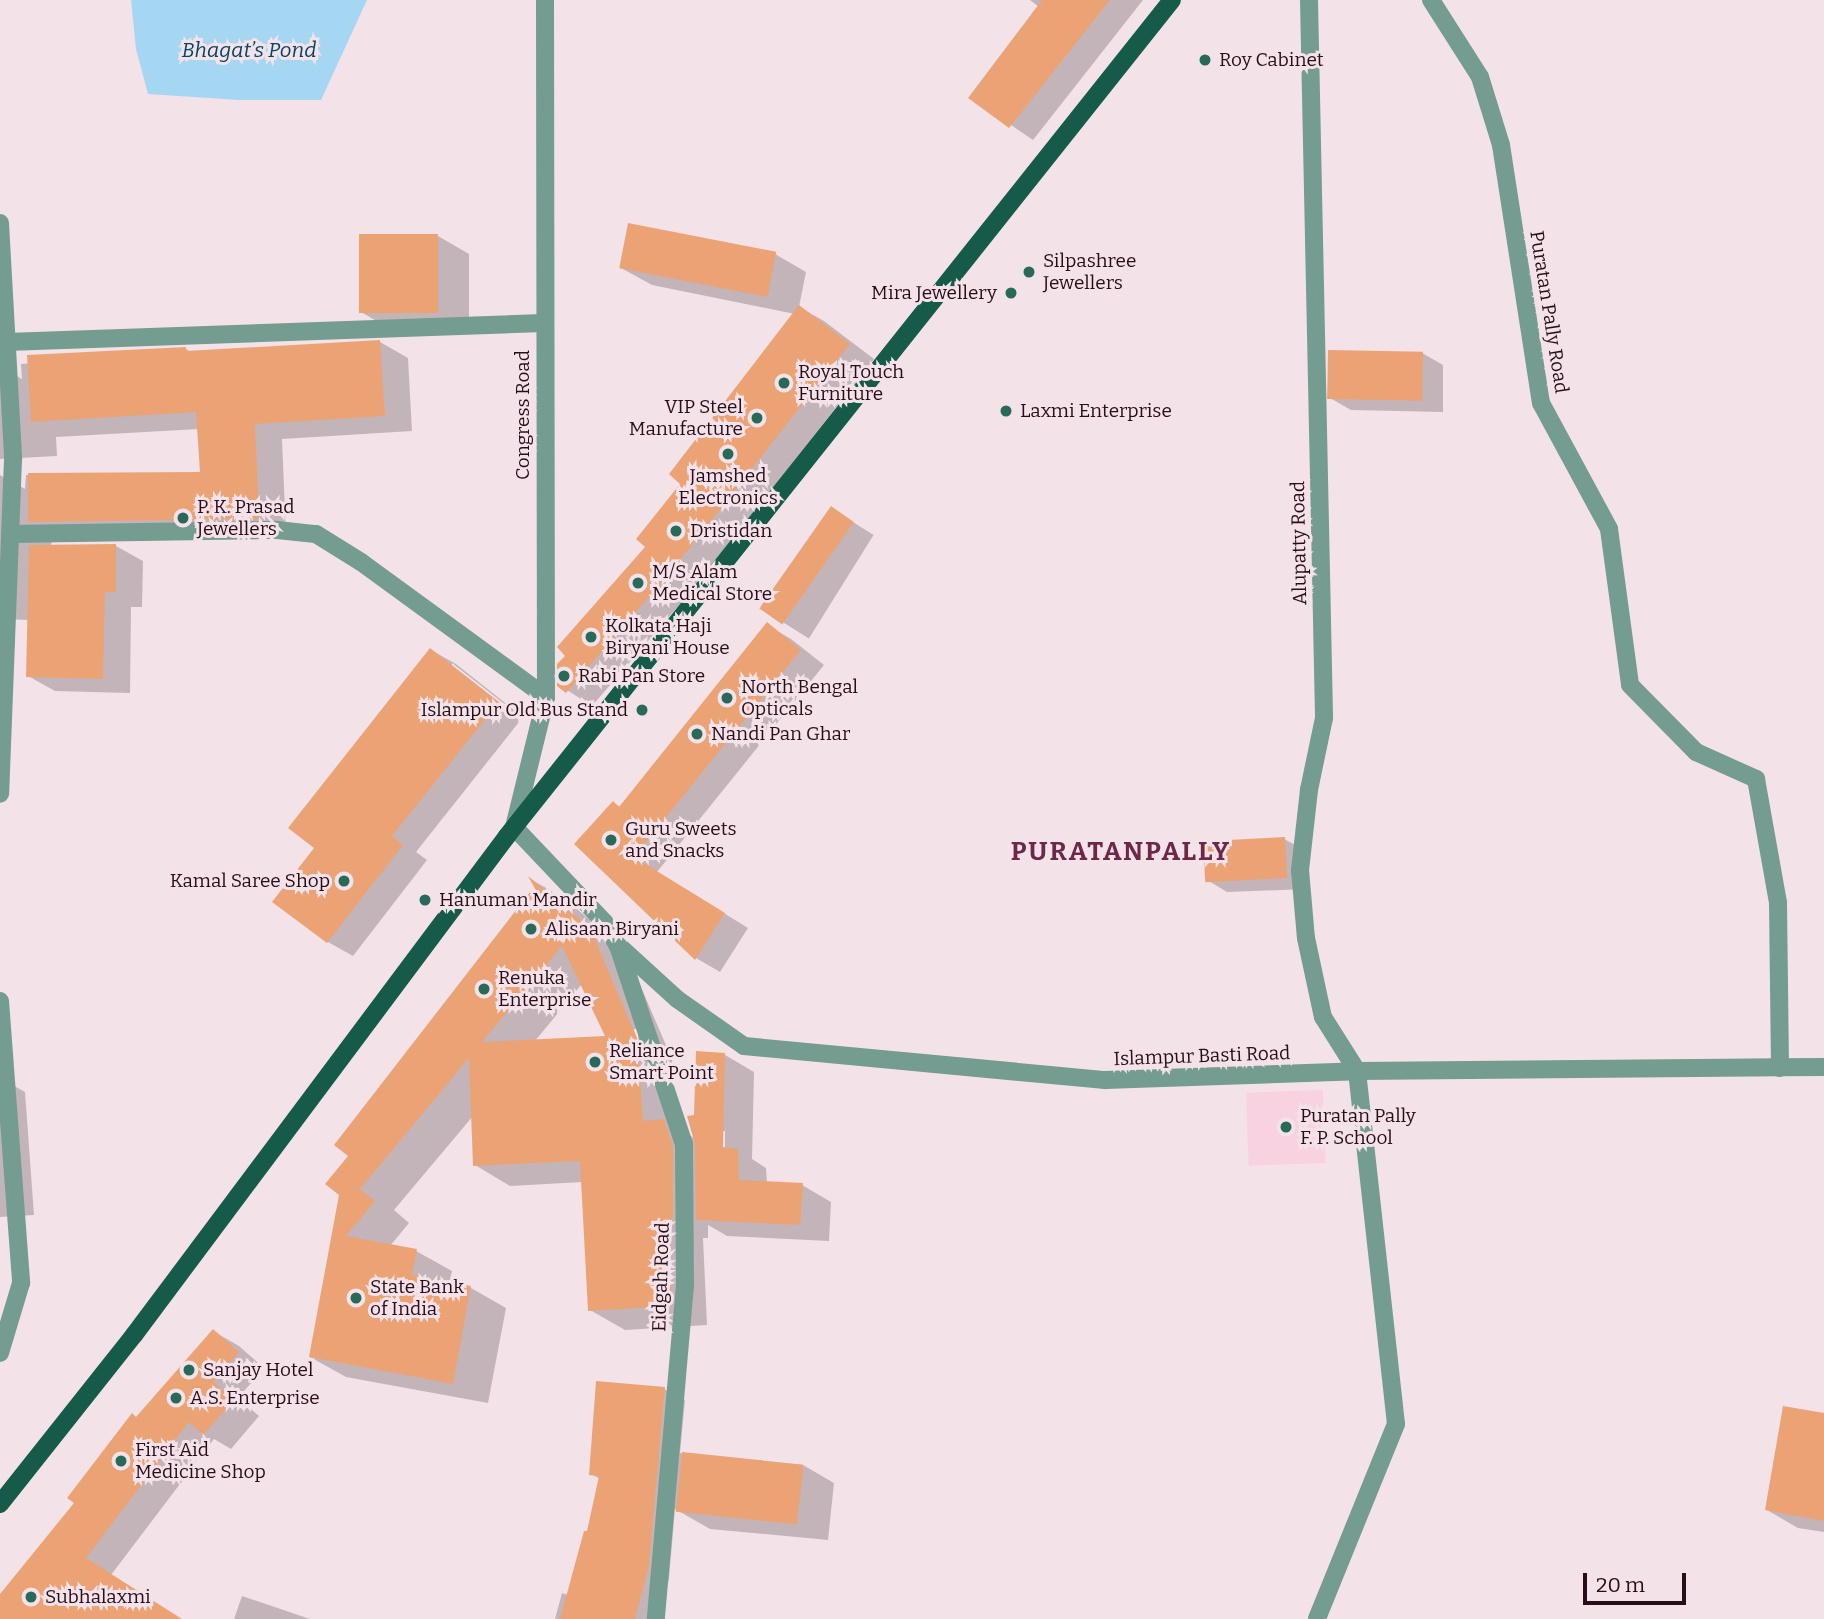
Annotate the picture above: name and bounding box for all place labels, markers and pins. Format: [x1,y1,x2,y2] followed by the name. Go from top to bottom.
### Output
[1219,49,1324,71] place label: Roy Cabinet
[1197,52,1213,68] marker: Roy Cabinet
[1043,250,1136,294] place label: Silpashree Jewellers
[1021,264,1037,280] marker: Silpashree Jewellers
[871,282,997,304] place label: Mira Jewellery
[1003,285,1019,301] marker: Mira Jewellery
[798,361,904,405] place label: Royal Touch Furniture
[776,375,792,391] marker: Royal Touch Furniture
[629,396,743,440] place label: VIP Steel Manufacture
[1020,400,1172,422] place label: Laxmi Enterprise
[998,403,1014,419] marker: Laxmi Enterprise
[749,410,765,426] marker: VIP Steel Manufacture
[720,446,736,462] marker: Jamshed Electronics
[678,465,778,509] place label: Jamshed Electronics
[197,496,295,540] place label: P. K. Prasad Jewellers
[175,510,191,526] marker: P. K. Prasad Jewellers
[690,520,772,542] place label: Dristidan
[668,523,684,539] marker: Dristidan
[652,561,772,605] place label: M/S Alam Medical Store
[630,575,646,591] marker: M/S Alam Medical Store
[605,615,730,659] place label: Kolkata Haji Biryani House
[583,629,599,645] marker: Kolkata Haji Biryani House
[578,665,705,687] place label: Rabi Pan Store
[556,668,572,684] marker: Rabi Pan Store
[741,676,858,720] place label: North Bengal Opticals
[719,690,735,706] marker: North Bengal Opticals
[421,699,628,721] place label: Islampur Old Bus Stand
[634,702,650,718] marker: Islampur Old Bus Stand
[711,723,850,745] place label: Nandi Pan Ghar
[689,726,705,742] marker: Nandi Pan Ghar
[625,818,736,862] place label: Guru Sweets and Snacks
[603,832,619,848] marker: Guru Sweets and Snacks
[170,870,330,892] place label: Kamal Saree Shop
[336,873,352,889] marker: Kamal Saree Shop
[439,889,597,911] place label: Hanuman Mandir
[417,892,433,908] marker: Hanuman Mandir
[545,918,679,940] place label: Alisaan Biryani
[523,921,539,937] marker: Alisaan Biryani
[498,967,591,1011] place label: Renuka Enterprise
[476,981,492,997] marker: Renuka Enterprise
[609,1040,714,1084] place label: Reliance Smart Point
[587,1054,603,1070] marker: Reliance Smart Point
[1300,1105,1416,1149] place label: Puratan Pally F. P. School
[1278,1119,1294,1135] marker: Puratan Pally F. P. School
[370,1276,464,1320] place label: State Bank of India
[348,1290,364,1306] marker: State Bank of India
[203,1359,313,1381] place label: Sanjay Hotel
[181,1362,197,1378] marker: Sanjay Hotel
[190,1387,320,1409] place label: A.S. Enterprise
[168,1390,184,1406] marker: A.S. Enterprise
[135,1439,266,1483] place label: First Aid Medicine Shop
[113,1453,129,1469] marker: First Aid Medicine Shop
[45,1586,151,1608] place label: Subhalaxmi
[23,1589,39,1605] marker: Subhalaxmi

